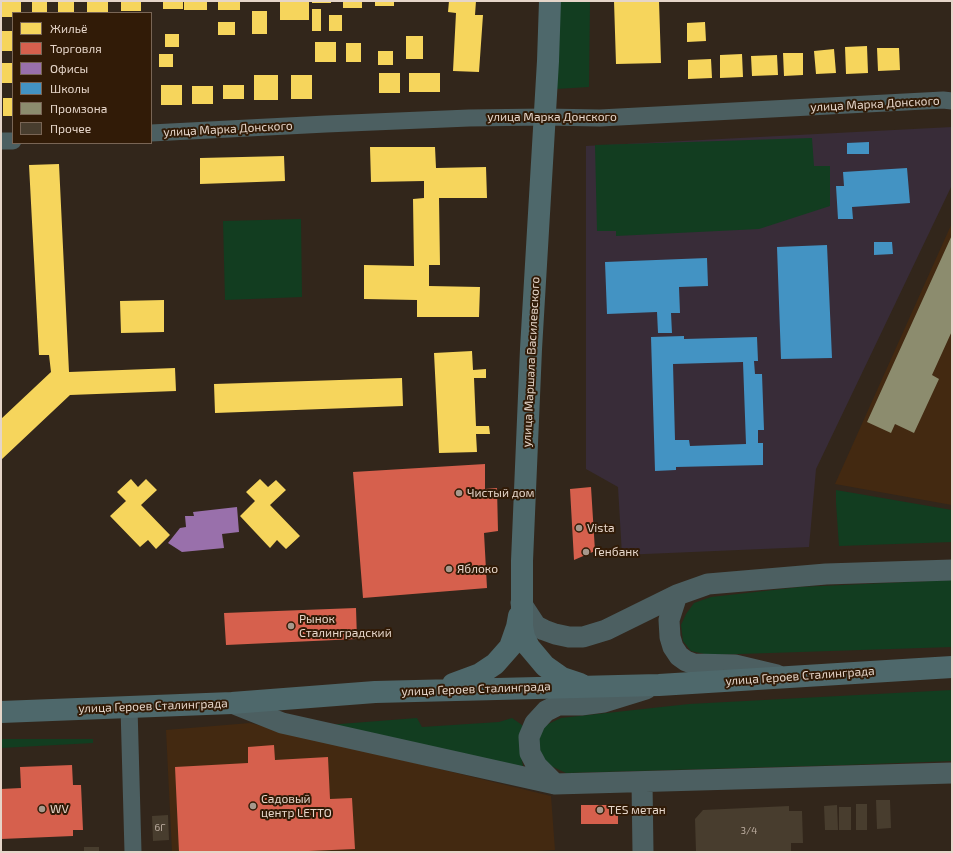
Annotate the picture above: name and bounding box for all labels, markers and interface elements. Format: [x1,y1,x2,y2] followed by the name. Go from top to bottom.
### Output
[12,12,152,144] legend
[50,21,87,35] text: Жильё
[50,41,102,55] text: Торговля
[50,61,88,75] text: Офисы
[50,81,90,95] text: Школы
[810,93,940,115] street label: улица Марка Донского
[50,101,107,115] text: Промзона
[487,110,617,124] street label: улица Марка Донского
[163,118,293,140] street label: улица Марка Донского
[50,121,91,135] text: Прочее
[519,276,543,448] street label: улица Маршала Василевского
[467,486,535,500] place label: Чистый дом
[454,488,464,498] marker: Чистый дом
[587,521,615,535] place label: Vista
[574,523,584,533] marker: Vista
[594,545,639,559] place label: Генбанк
[581,547,591,557] marker: Генбанк
[457,562,498,576] place label: Яблоко
[444,564,454,574] marker: Яблоко
[299,612,392,640] place label: Рынок Сталинградский
[286,621,296,631] marker: Рынок Сталинградский
[725,664,875,688] street label: улица Героев Сталинграда
[401,679,551,699] street label: улица Героев Сталинграда
[78,696,228,716] street label: улица Героев Сталинграда
[261,792,332,820] place label: Садовый центр LETTO
[248,801,258,811] marker: Садовый центр LETTO
[50,802,69,816] place label: WV
[608,803,666,817] place label: TES метан
[37,804,47,814] marker: WV
[595,805,605,815] marker: TES метан
[155,822,165,834] house number: 6Г
[741,825,757,837] house number: 3/4

